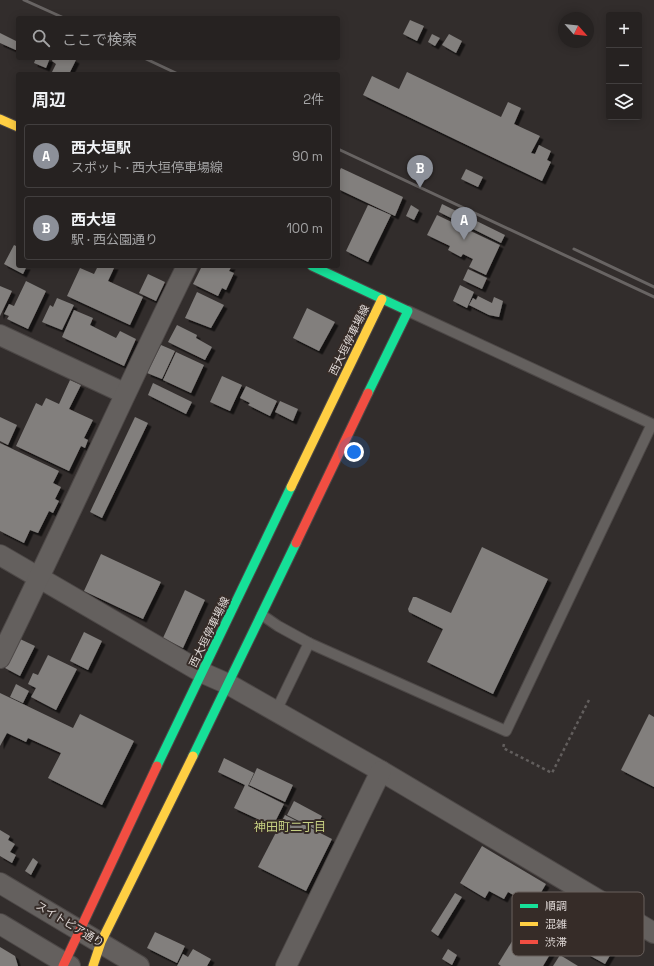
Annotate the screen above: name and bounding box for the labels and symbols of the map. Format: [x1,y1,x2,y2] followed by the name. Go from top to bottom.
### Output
[558,12,594,48] north arrow
[407,155,433,188] pin: B
[451,207,477,240] pin: A
[326,302,372,378] street label: 西大垣停車場線
[344,442,364,462] your location
[186,594,232,670] street label: 西大垣停車場線
[254,819,326,835] district label: 神田町二丁目
[512,892,644,956] legend
[33,898,107,950] street label: スイトピア通り
[545,899,567,913] text: 順調
[545,917,567,931] text: 混雑
[545,935,567,949] text: 渋滞

